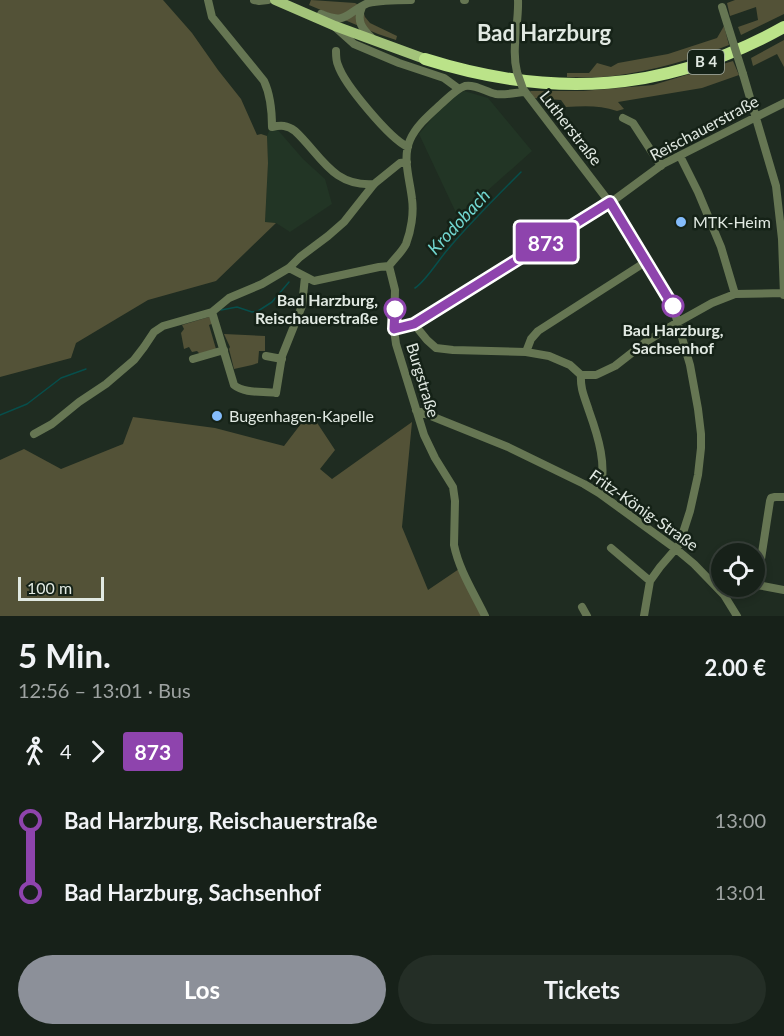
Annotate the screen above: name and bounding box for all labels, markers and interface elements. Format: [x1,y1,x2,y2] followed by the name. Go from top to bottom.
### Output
[477,19,611,46] district label: Bad Harzburg
[688,50,724,74] road number: B 4
[536,87,606,169] street label: Lutherstraße
[646,91,761,164] street label: Reischauerstraße
[422,184,494,259] water label: Krodobach
[693,212,771,231] place label: MTK-Heim
[674,215,688,229] marker: MTK-Heim
[512,222,580,262] line badge: 873
[528,230,564,255] text: 873
[255,290,378,327] place label: Bad Harzburg, Reischauerstraße
[662,295,684,317] marker: Bad Harzburg, Sachsenhof
[384,298,406,320] marker: Bad Harzburg, Reischauerstraße
[622,320,724,357] place label: Bad Harzburg, Sachsenhof
[403,340,444,420] street label: Burgstraße
[229,406,374,425] place label: Bugenhagen-Kapelle
[210,409,224,423] marker: Bugenhagen-Kapelle
[586,465,702,554] street label: Fritz-König-Straße
[711,543,765,597] map controls
[711,543,765,597] button: locate
[18,574,104,602] scale bar
[27,578,72,597] text: 100 m
[18,635,111,675] text: 5 Min.
[704,654,766,681] text: 2.00 €
[18,678,191,702] text: 12:56 – 13:01 · Bus
[18,735,51,768] icon: walk
[81,735,114,768] icon: forward
[60,739,72,763] text: 4
[135,739,171,764] text: 873
[64,807,378,834] text: Bad Harzburg, Reischauerstraße
[715,808,766,832] text: 13:00
[64,879,321,906] text: Bad Harzburg, Sachsenhof
[715,880,766,904] text: 13:01
[18,955,386,1024] button: Los
[398,955,766,1024] button: Tickets

